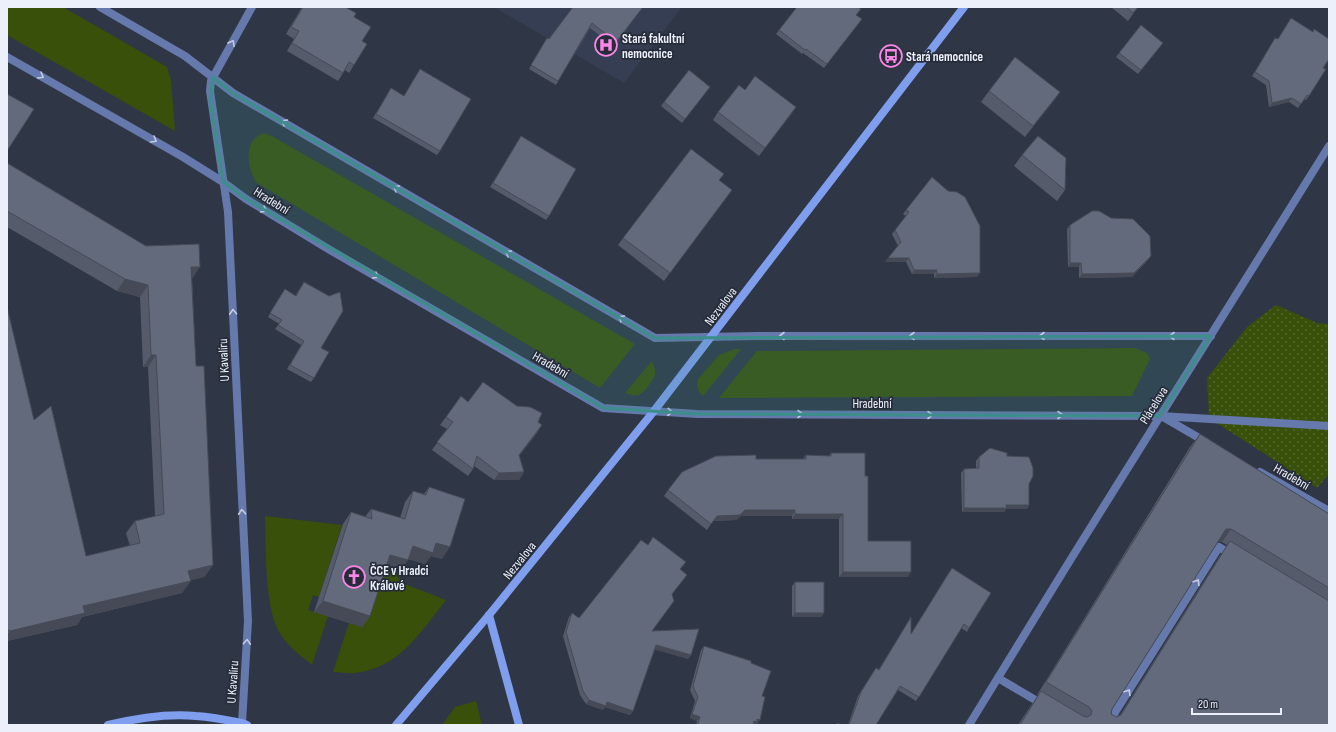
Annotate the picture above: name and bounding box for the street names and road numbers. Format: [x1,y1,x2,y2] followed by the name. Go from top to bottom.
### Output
[251,184,293,218] street label: Hradební
[701,284,740,329] street label: Nezvalova
[215,338,233,382] street label: U Kavalíru
[530,348,572,382] street label: Hradební
[1136,384,1171,427] street label: Plácelova
[852,396,892,412] street label: Hradební
[1271,460,1313,494] street label: Hradební
[500,539,540,583] street label: Nezvalova
[224,660,242,704] street label: U Kavalíru

